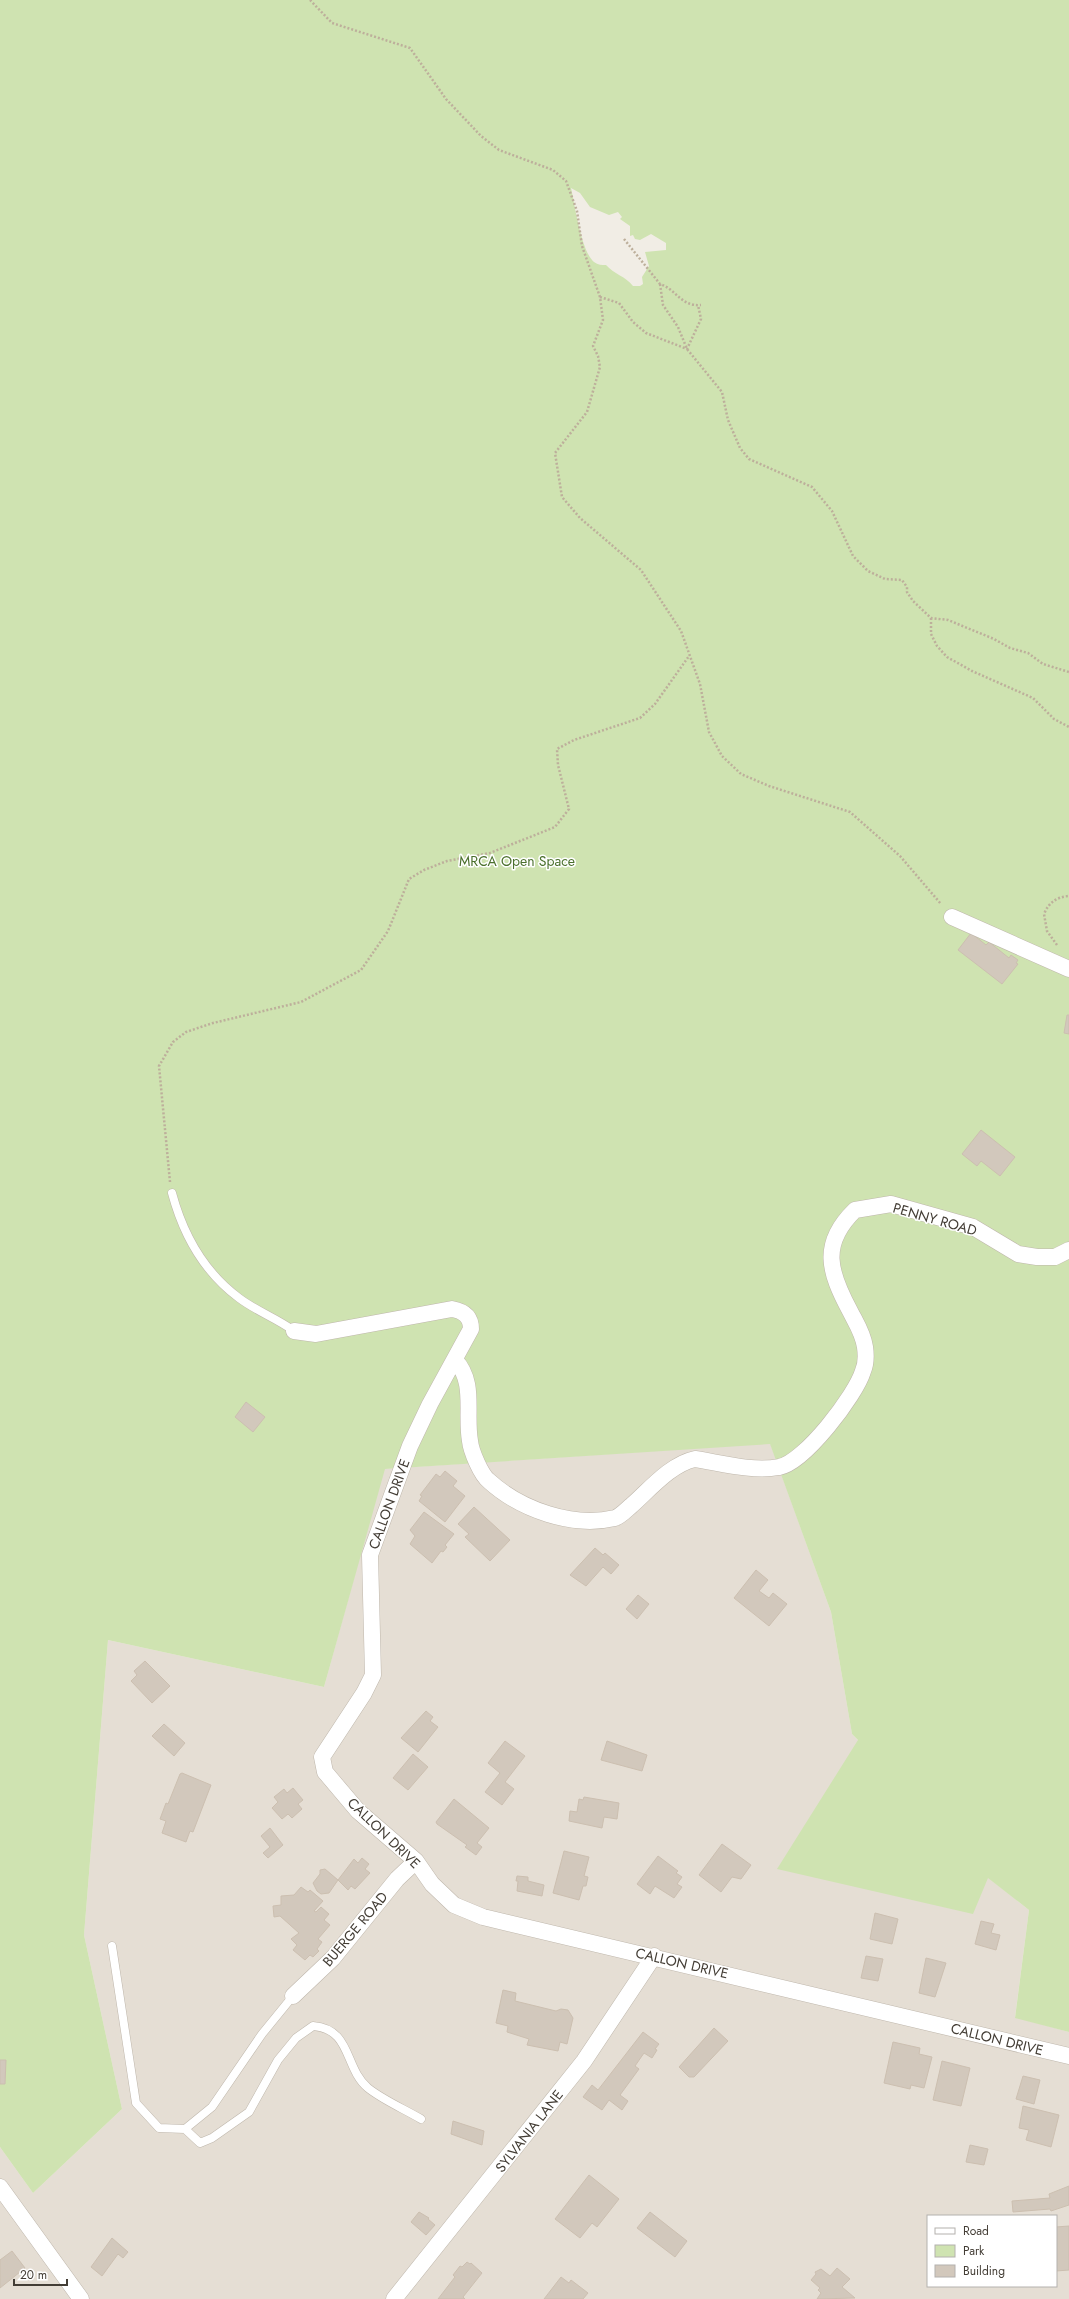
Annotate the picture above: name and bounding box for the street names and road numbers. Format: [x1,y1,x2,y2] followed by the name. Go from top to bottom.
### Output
[891,1197,979,1241] street label: PENNY ROAD
[363,1456,415,1552] street label: CALLON DRIVE
[343,1793,425,1873] street label: CALLON DRIVE
[318,1887,392,1971] street label: BUERGE ROAD
[634,1943,730,1983] street label: CALLON DRIVE
[949,2018,1045,2060] street label: CALLON DRIVE
[490,2086,568,2176] street label: SYLVANIA LANE

